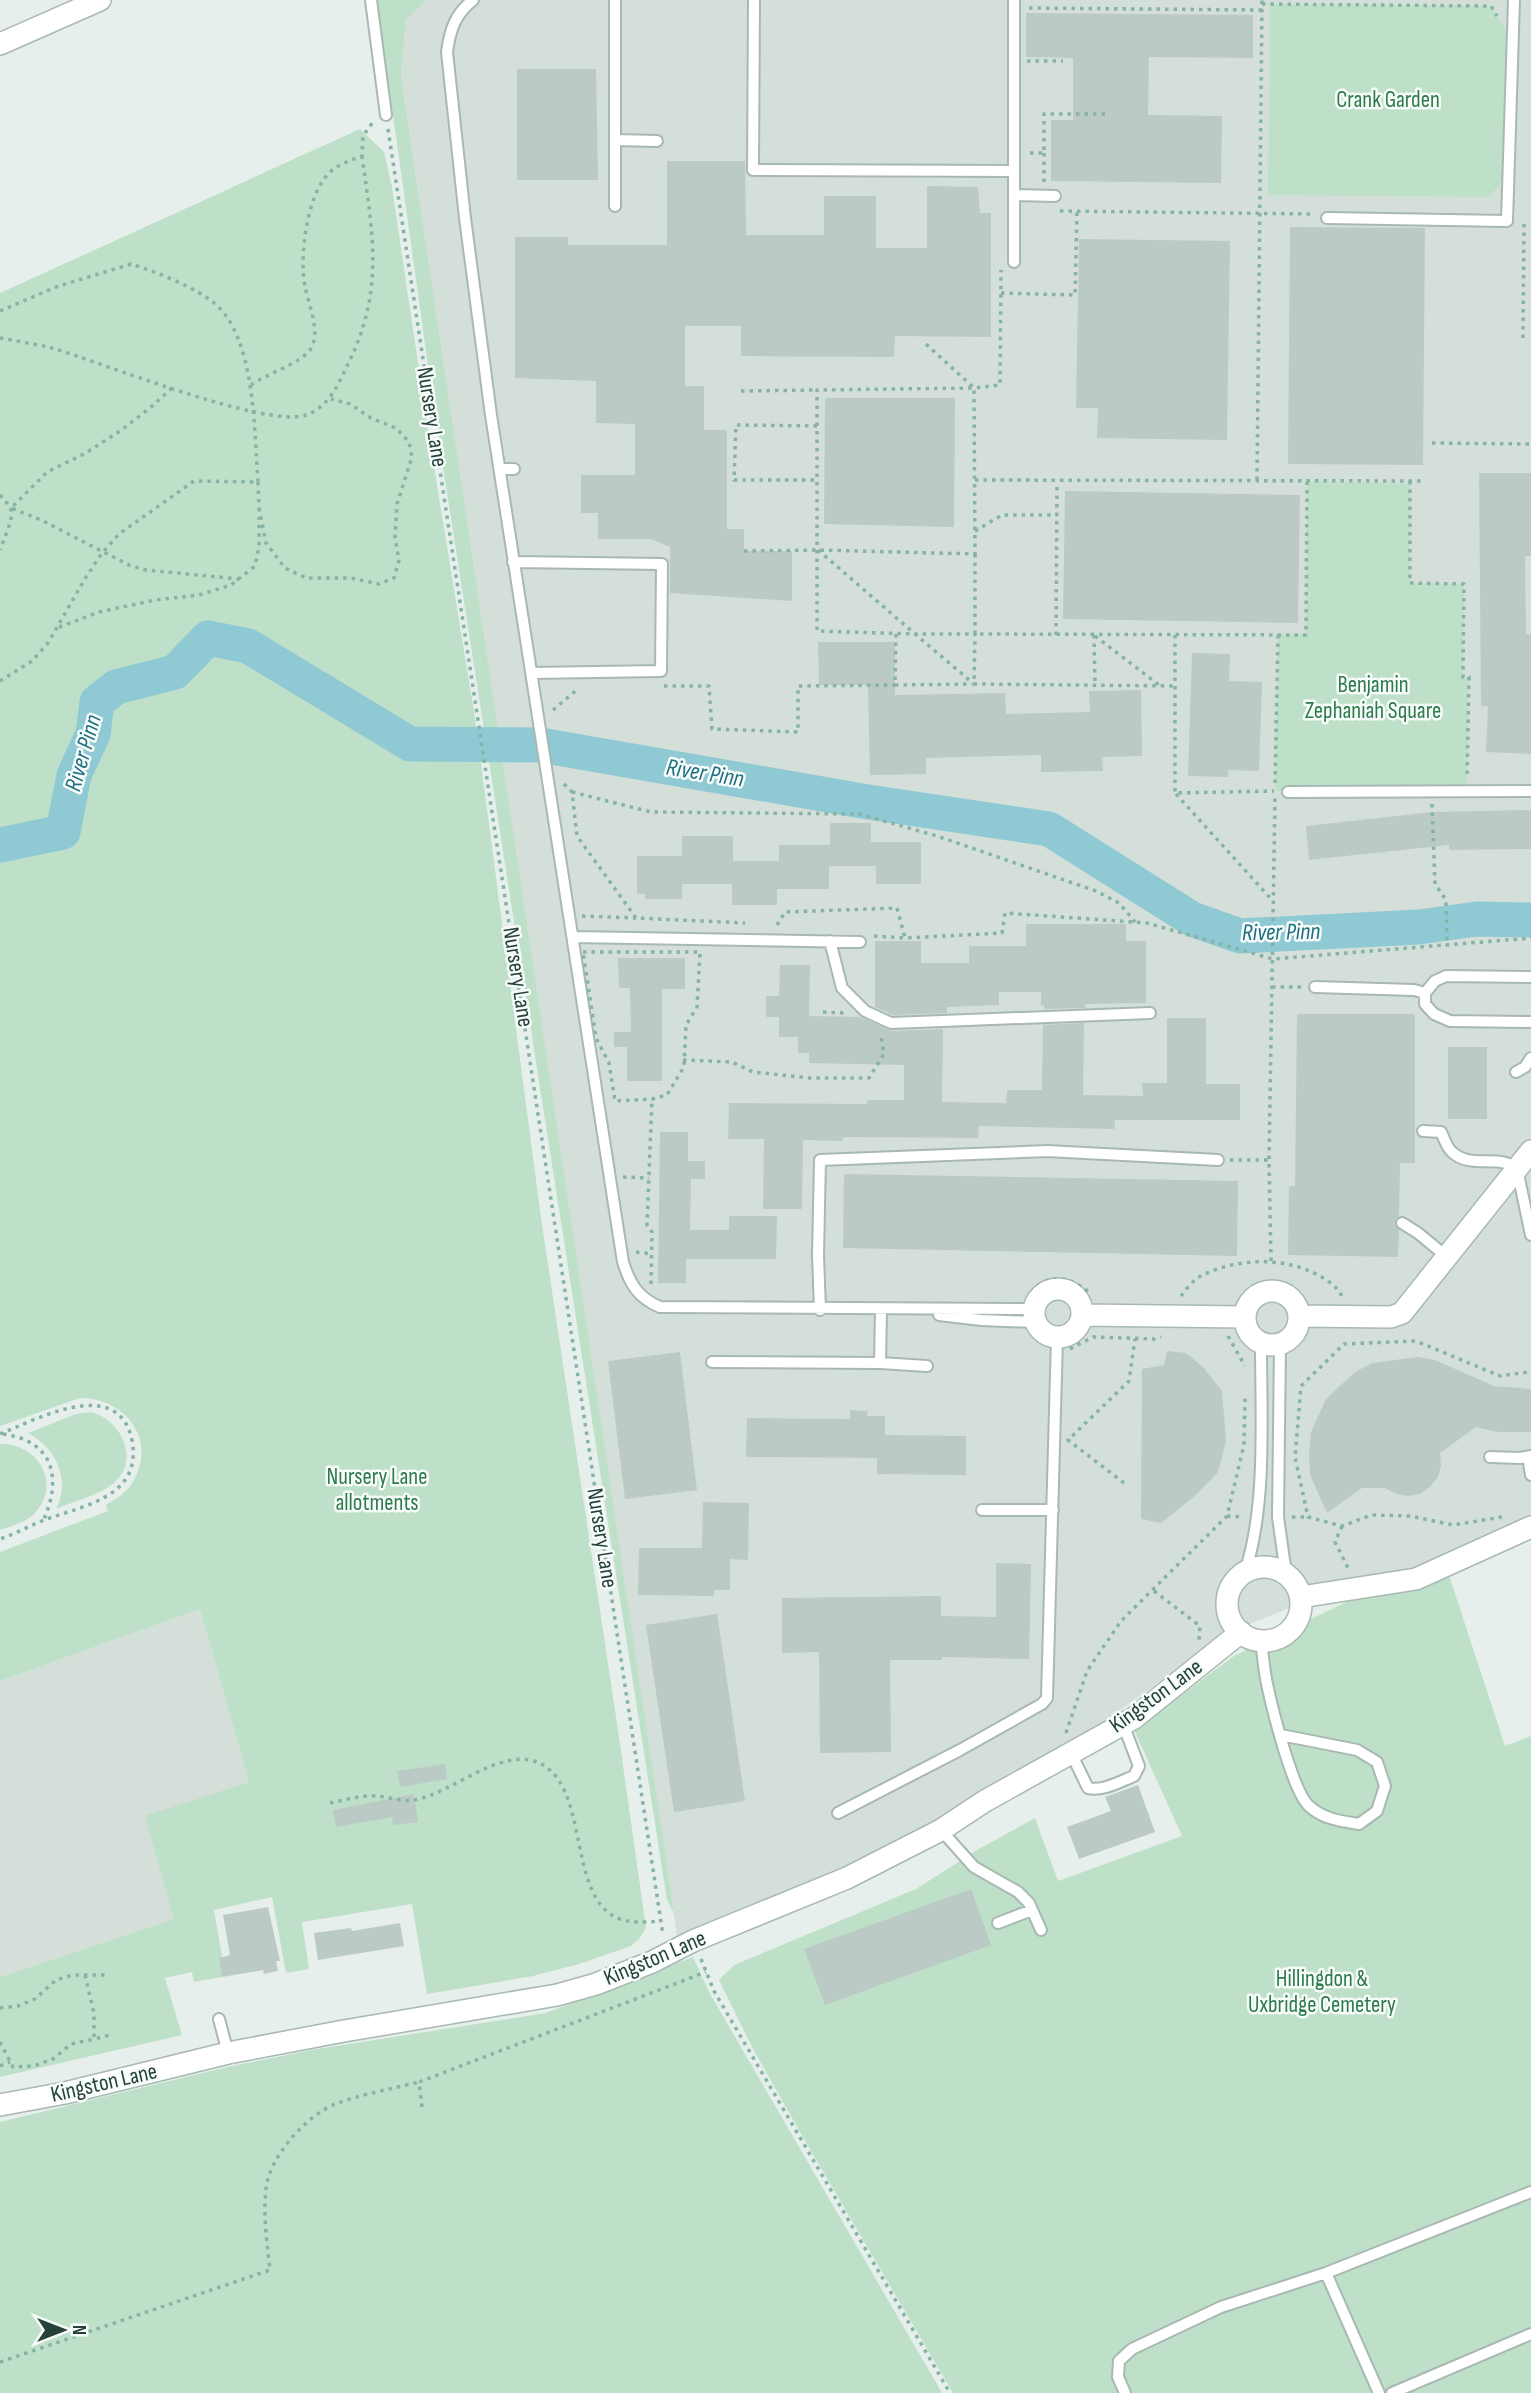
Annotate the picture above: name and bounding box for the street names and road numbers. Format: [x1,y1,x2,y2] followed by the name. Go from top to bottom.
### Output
[410,365,454,469] street label: Nursery Lane
[496,925,540,1029] street label: Nursery Lane
[580,1486,624,1590] street label: Nursery Lane
[1104,1653,1208,1739] street label: Kingston Lane
[600,1924,710,1992] street label: Kingston Lane
[48,2057,160,2109] street label: Kingston Lane

